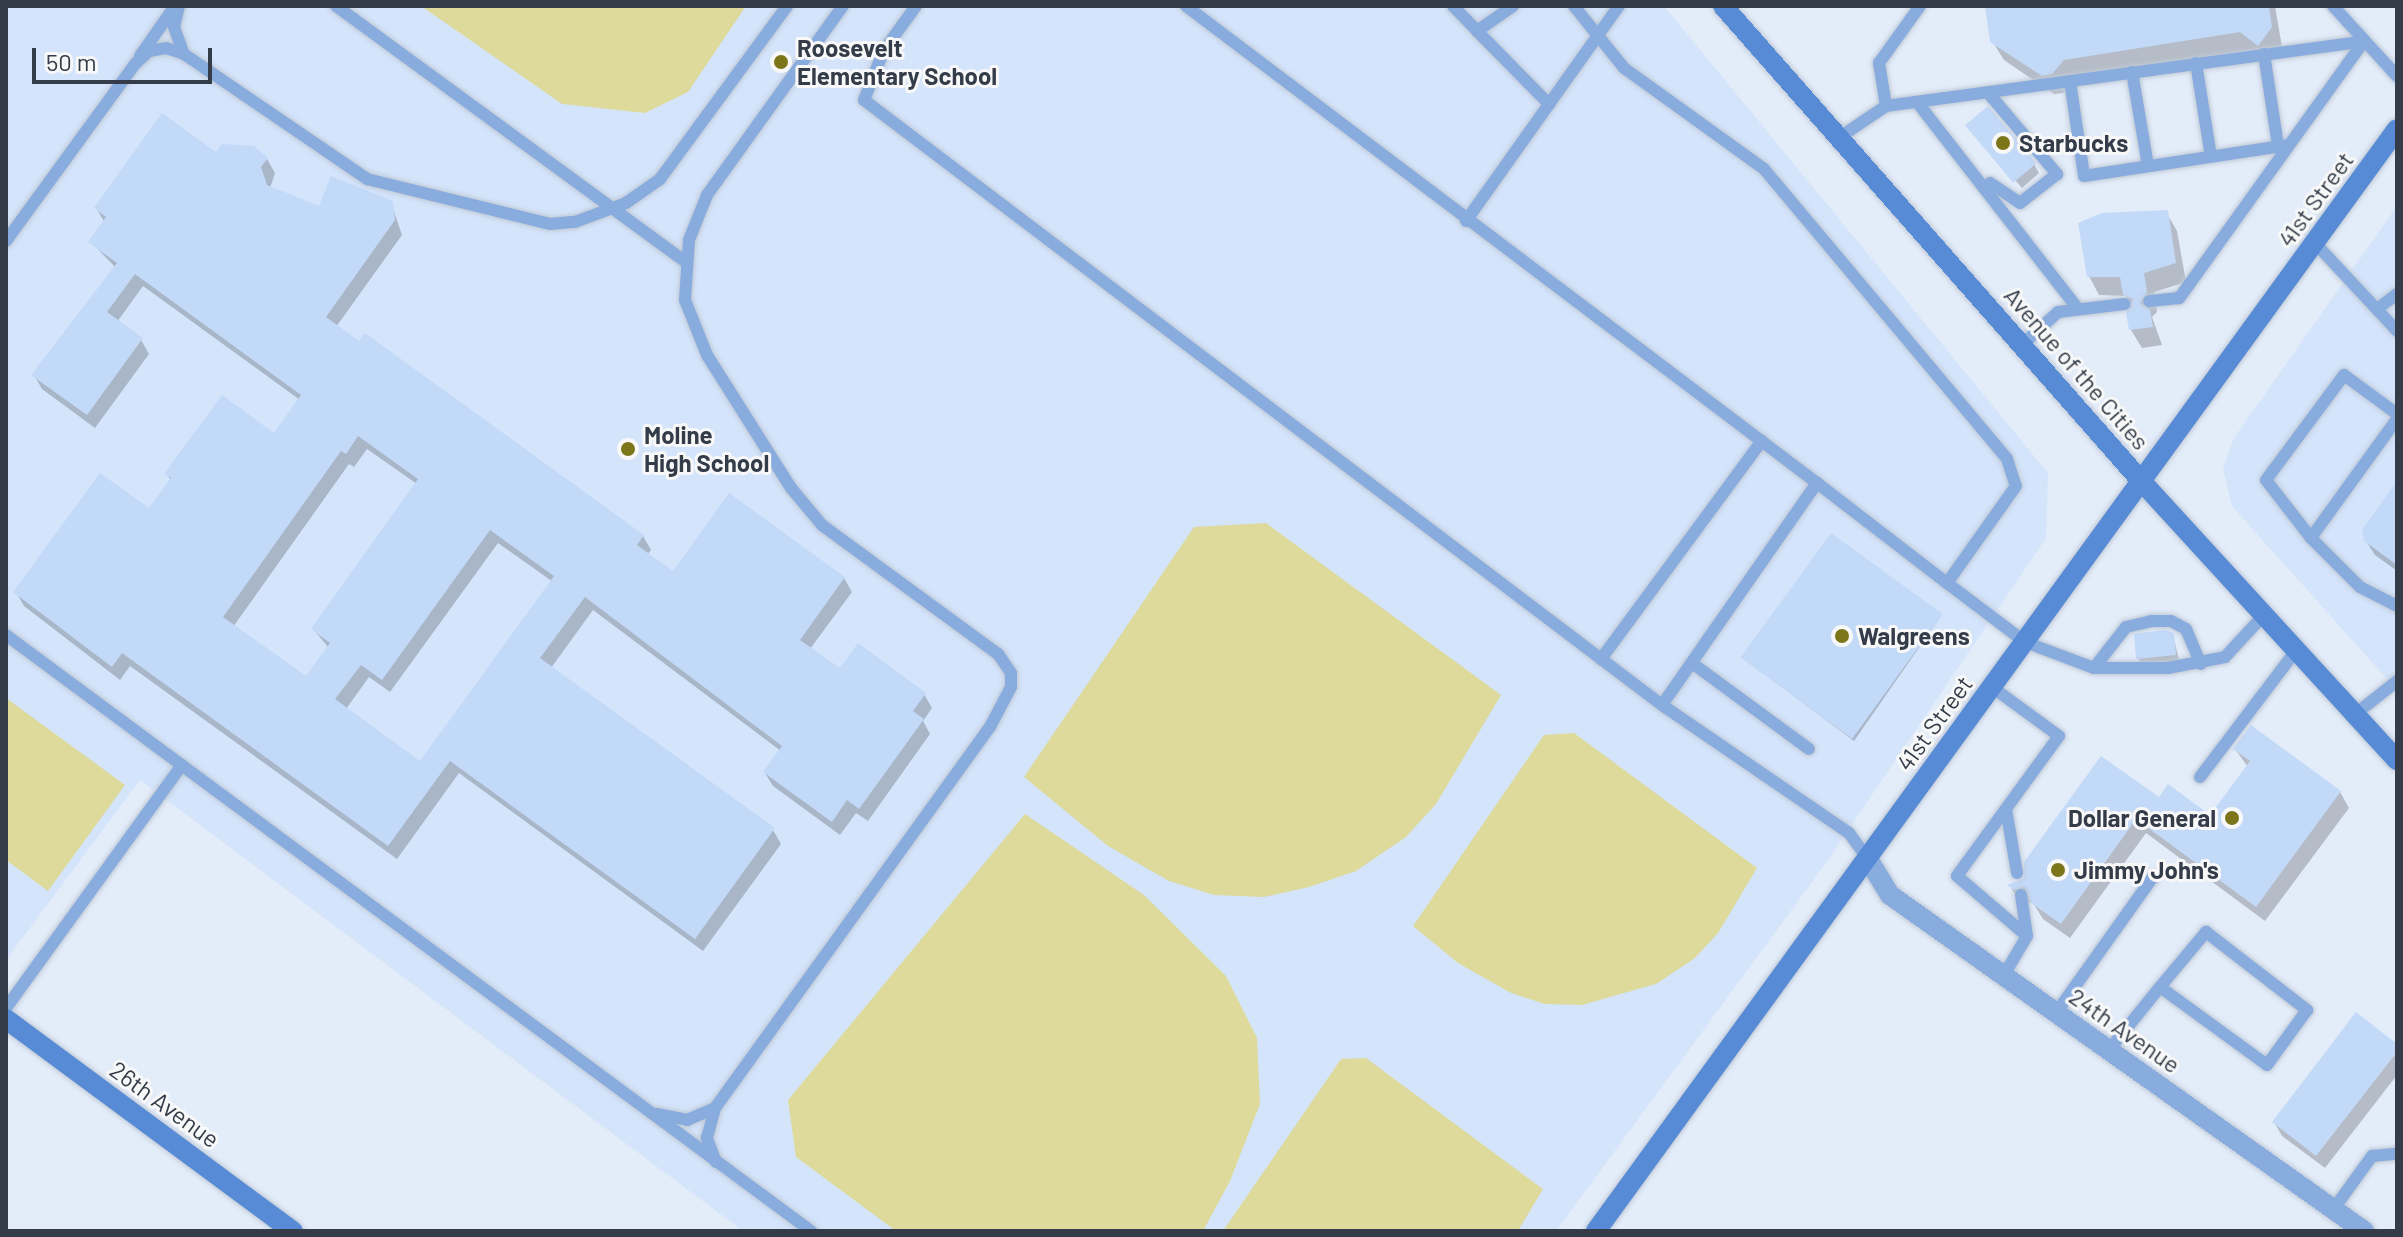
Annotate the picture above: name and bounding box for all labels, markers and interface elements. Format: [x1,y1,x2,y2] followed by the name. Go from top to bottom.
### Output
[36,32,216,82] scale bar
[797,34,997,90] place label: Roosevelt Elementary School
[46,47,97,76] text: 50 m
[772,53,790,71] marker: Roosevelt Elementary School
[2019,129,2128,157] place label: Starbucks
[1994,134,2012,152] marker: Starbucks
[2271,146,2359,252] street label: 41st Street
[1999,281,2155,455] street label: Avenue of the Cities
[644,421,769,477] place label: Moline High School
[619,440,637,458] marker: Moline High School
[1858,622,1970,650] place label: Walgreens
[1833,627,1851,645] marker: Walgreens
[1890,670,1978,776] street label: 41st Street
[2068,804,2216,832] place label: Dollar General
[2223,809,2241,827] marker: Dollar General
[2074,856,2219,884] place label: Jimmy John's
[2049,861,2067,879] marker: Jimmy John's
[2064,981,2186,1079] street label: 24th Avenue
[105,1055,225,1153] street label: 26th Avenue

